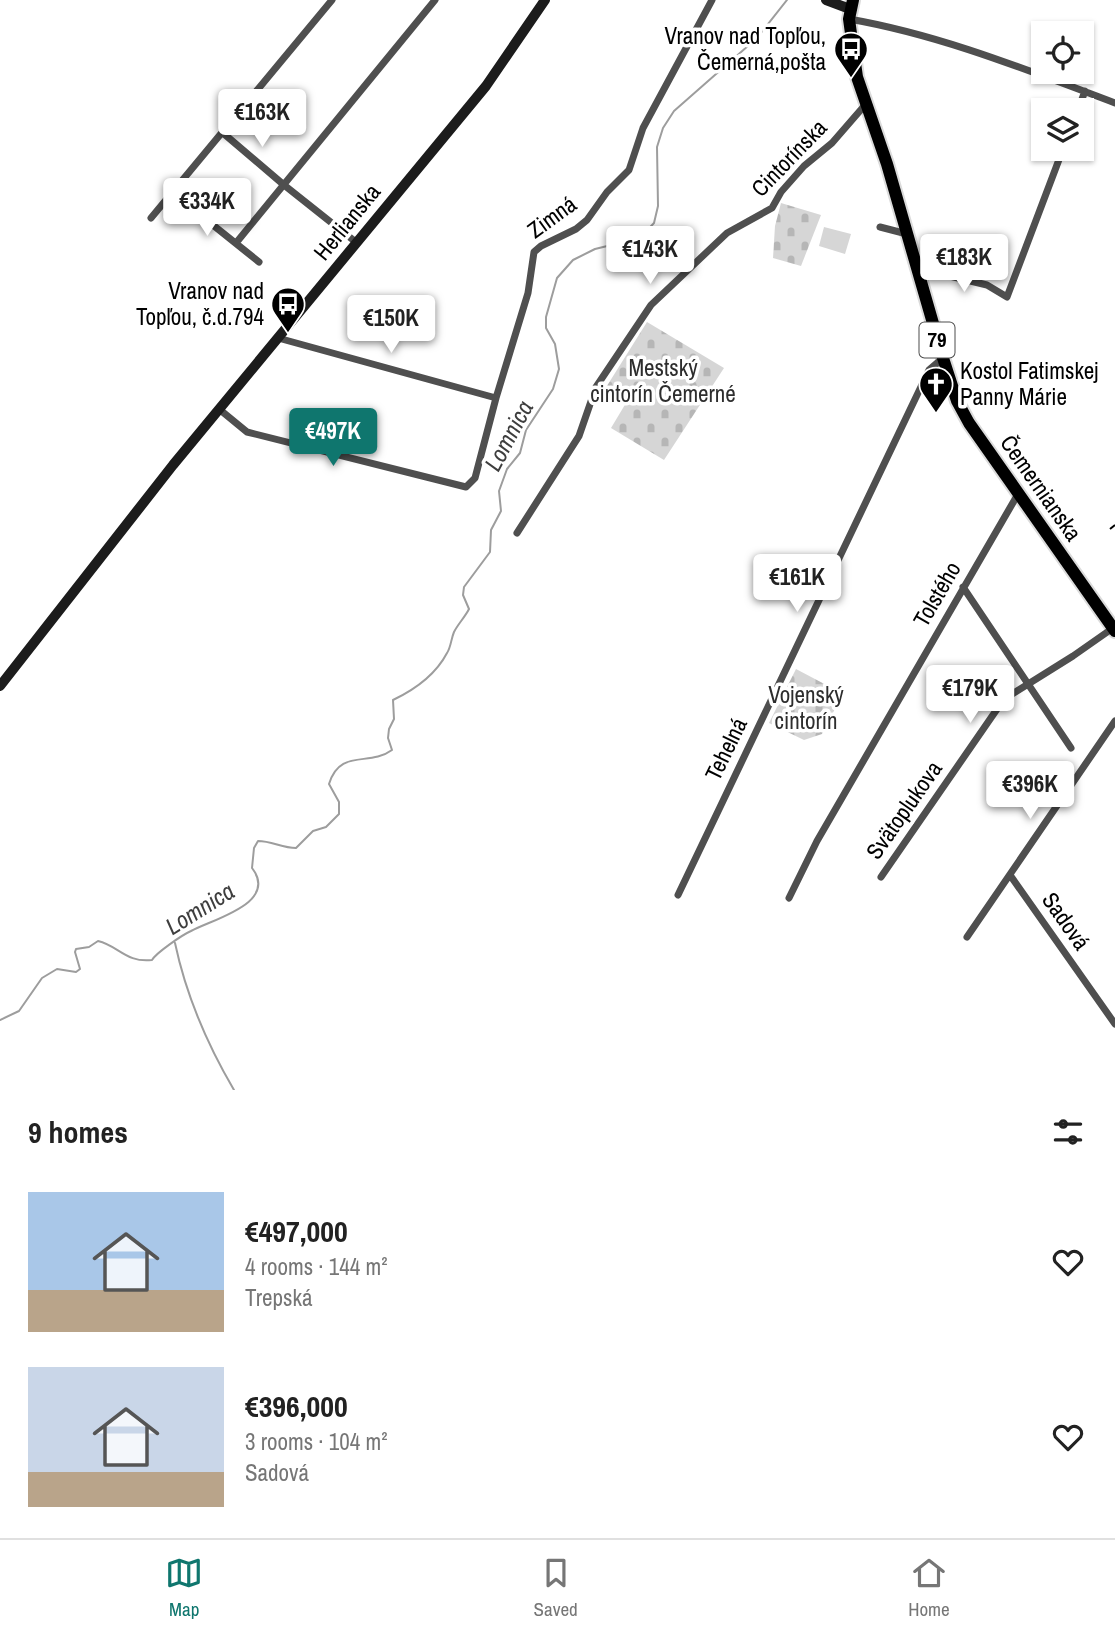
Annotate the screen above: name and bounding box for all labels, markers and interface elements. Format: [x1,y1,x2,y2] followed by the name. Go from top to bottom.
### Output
[664,20,826,77] place label: Vranov nad Topľou, Čemerná,pošta
[1031,21,1094,161] map controls
[1031,21,1094,84] button: locate
[832,30,870,79] bus stop icon: Vranov nad Topľou, Čemerná,pošta
[213,90,311,149] pin: €163K
[234,96,290,127] text: €163K
[1031,98,1094,161] button: layers
[744,112,834,203] street label: Cintorínska
[306,177,387,266] street label: Herlianska
[158,178,256,238] pin: €334K
[179,185,235,216] text: €334K
[521,188,583,245] street label: Zimná
[601,226,699,286] pin: €143K
[622,233,678,264] text: €143K
[915,234,1013,294] pin: €183K
[936,241,992,272] text: €183K
[136,275,265,332] place label: Vranov nad Topľou, č.d.794
[269,285,307,334] bus stop icon: Vranov nad Topľou, č.d.794
[342,296,440,355] pin: €150K
[363,302,419,333] text: €150K
[920,322,954,358] road number: 79
[590,352,736,409] park label: Mestský cintorín Čemerné
[960,355,1098,412] place label: Kostol Fatimskej Panny Márie
[917,365,955,414] church icon: Kostol Fatimskej Panny Márie
[476,395,540,476] water label: Lomnica
[284,408,382,468] pin: €497K
[305,415,361,446] text: €497K
[994,429,1090,547] street label: Čemernianska
[748,554,846,614] pin: €161K
[906,556,968,632] street label: Tolstého
[769,561,825,592] text: €161K
[921,666,1019,725] pin: €179K
[942,672,998,703] text: €179K
[768,679,844,736] park label: Vojenský cintorín
[697,712,754,785] street label: Tehelná
[858,754,949,865] street label: Svätoplukova
[981,762,1079,821] pin: €396K
[1002,768,1058,799] text: €396K
[159,875,240,942] water label: Lomnica
[1035,886,1098,956] street label: Sadová
[28,1112,128,1152] text: 9 homes
[1049,1113,1087,1151] icon: filters
[245,1211,348,1251] text: €497,000
[84,1220,168,1304] icon: home
[1049,1243,1087,1281] icon: heart
[245,1251,388,1282] text: 4 rooms · 144 m²
[245,1282,312,1313] text: Trepská
[245,1386,348,1426] text: €396,000
[84,1395,168,1479] icon: home
[1049,1418,1087,1456] icon: heart
[245,1426,388,1457] text: 3 rooms · 104 m²
[245,1457,309,1488] text: Sadová
[165,1554,203,1622] tab: Map
[534,1554,578,1622] tab: Saved
[908,1554,950,1622] tab: Home

